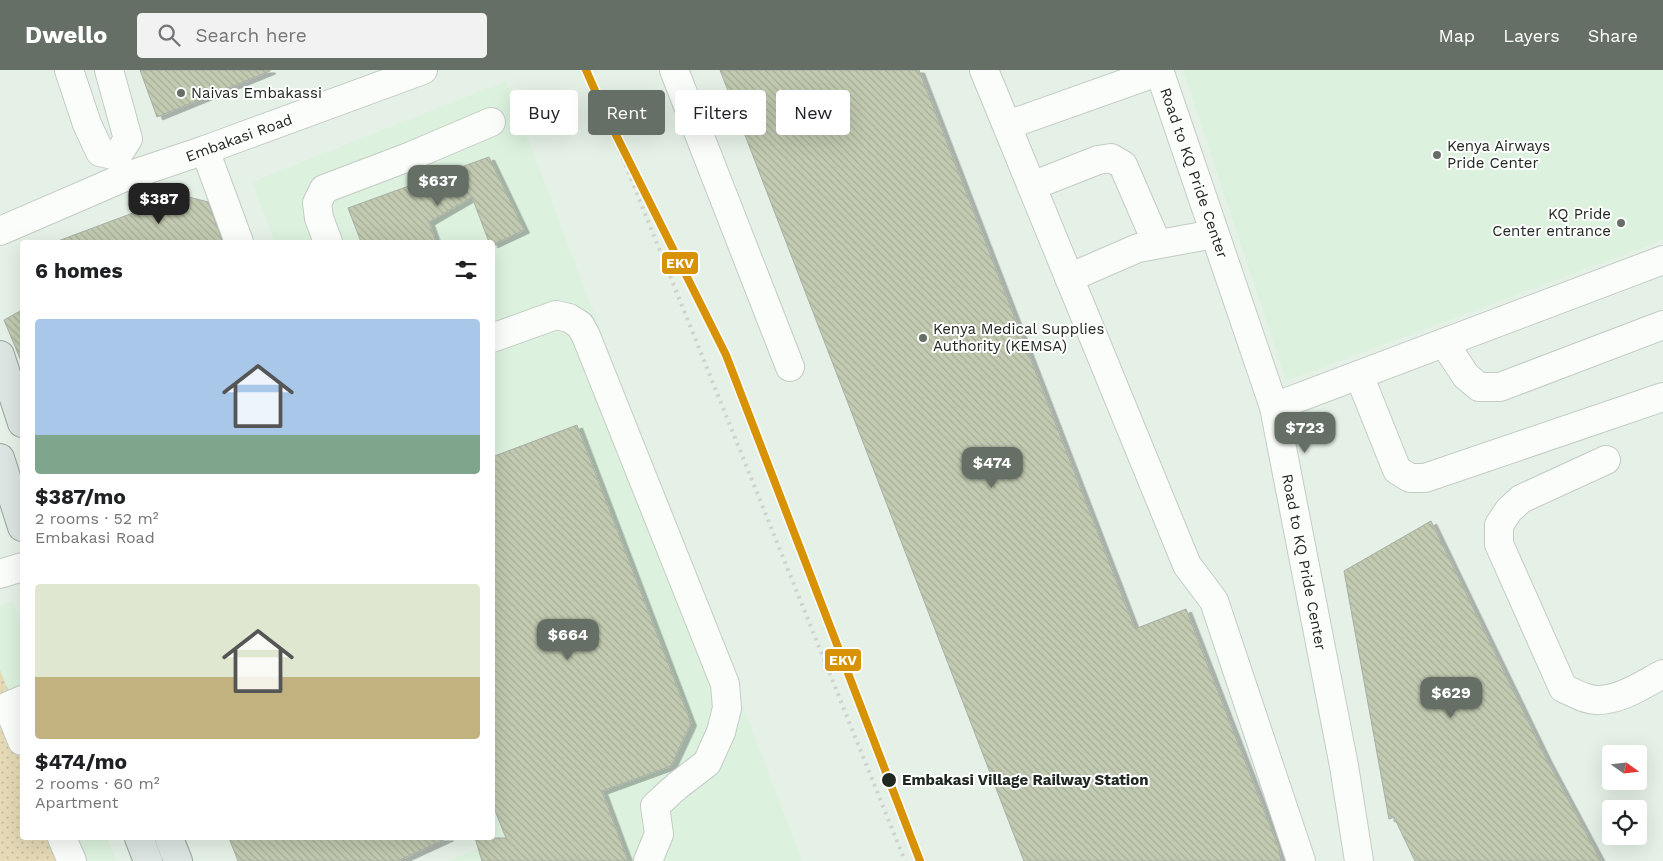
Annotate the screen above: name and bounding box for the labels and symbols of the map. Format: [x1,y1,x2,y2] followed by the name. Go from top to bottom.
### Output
[191,84,322,102] place label: Naivas Embakassi
[1156,85,1232,261] street label: Road to KQ Pride Center
[175,87,187,99] marker: Naivas Embakassi
[183,110,295,166] street label: Embakasi Road
[1447,137,1550,172] place label: Kenya Airways Pride Center
[1431,149,1443,161] marker: Kenya Airways Pride Center
[408,164,468,207] pin: $637
[129,182,189,225] pin: $387
[1492,205,1611,240] place label: KQ Pride Center entrance
[1615,217,1627,229] marker: KQ Pride Center entrance
[661,251,699,275] line badge: EKV
[666,255,694,271] text: EKV
[933,320,1104,355] place label: Kenya Medical Supplies Authority (KEMSA)
[917,332,929,344] marker: Kenya Medical Supplies Authority (KEMSA)
[1275,412,1335,454] pin: $723
[962,446,1022,489] pin: $474
[1278,472,1330,652] street label: Road to KQ Pride Center
[538,618,598,661] pin: $664
[824,648,862,672] line badge: EKV
[829,652,857,668] text: EKV
[1421,676,1481,719] pin: $629
[1602,745,1648,790] north arrow
[880,771,898,789] marker: Embakasi Village Railway Station
[902,771,1149,789] place label: Embakasi Village Railway Station

